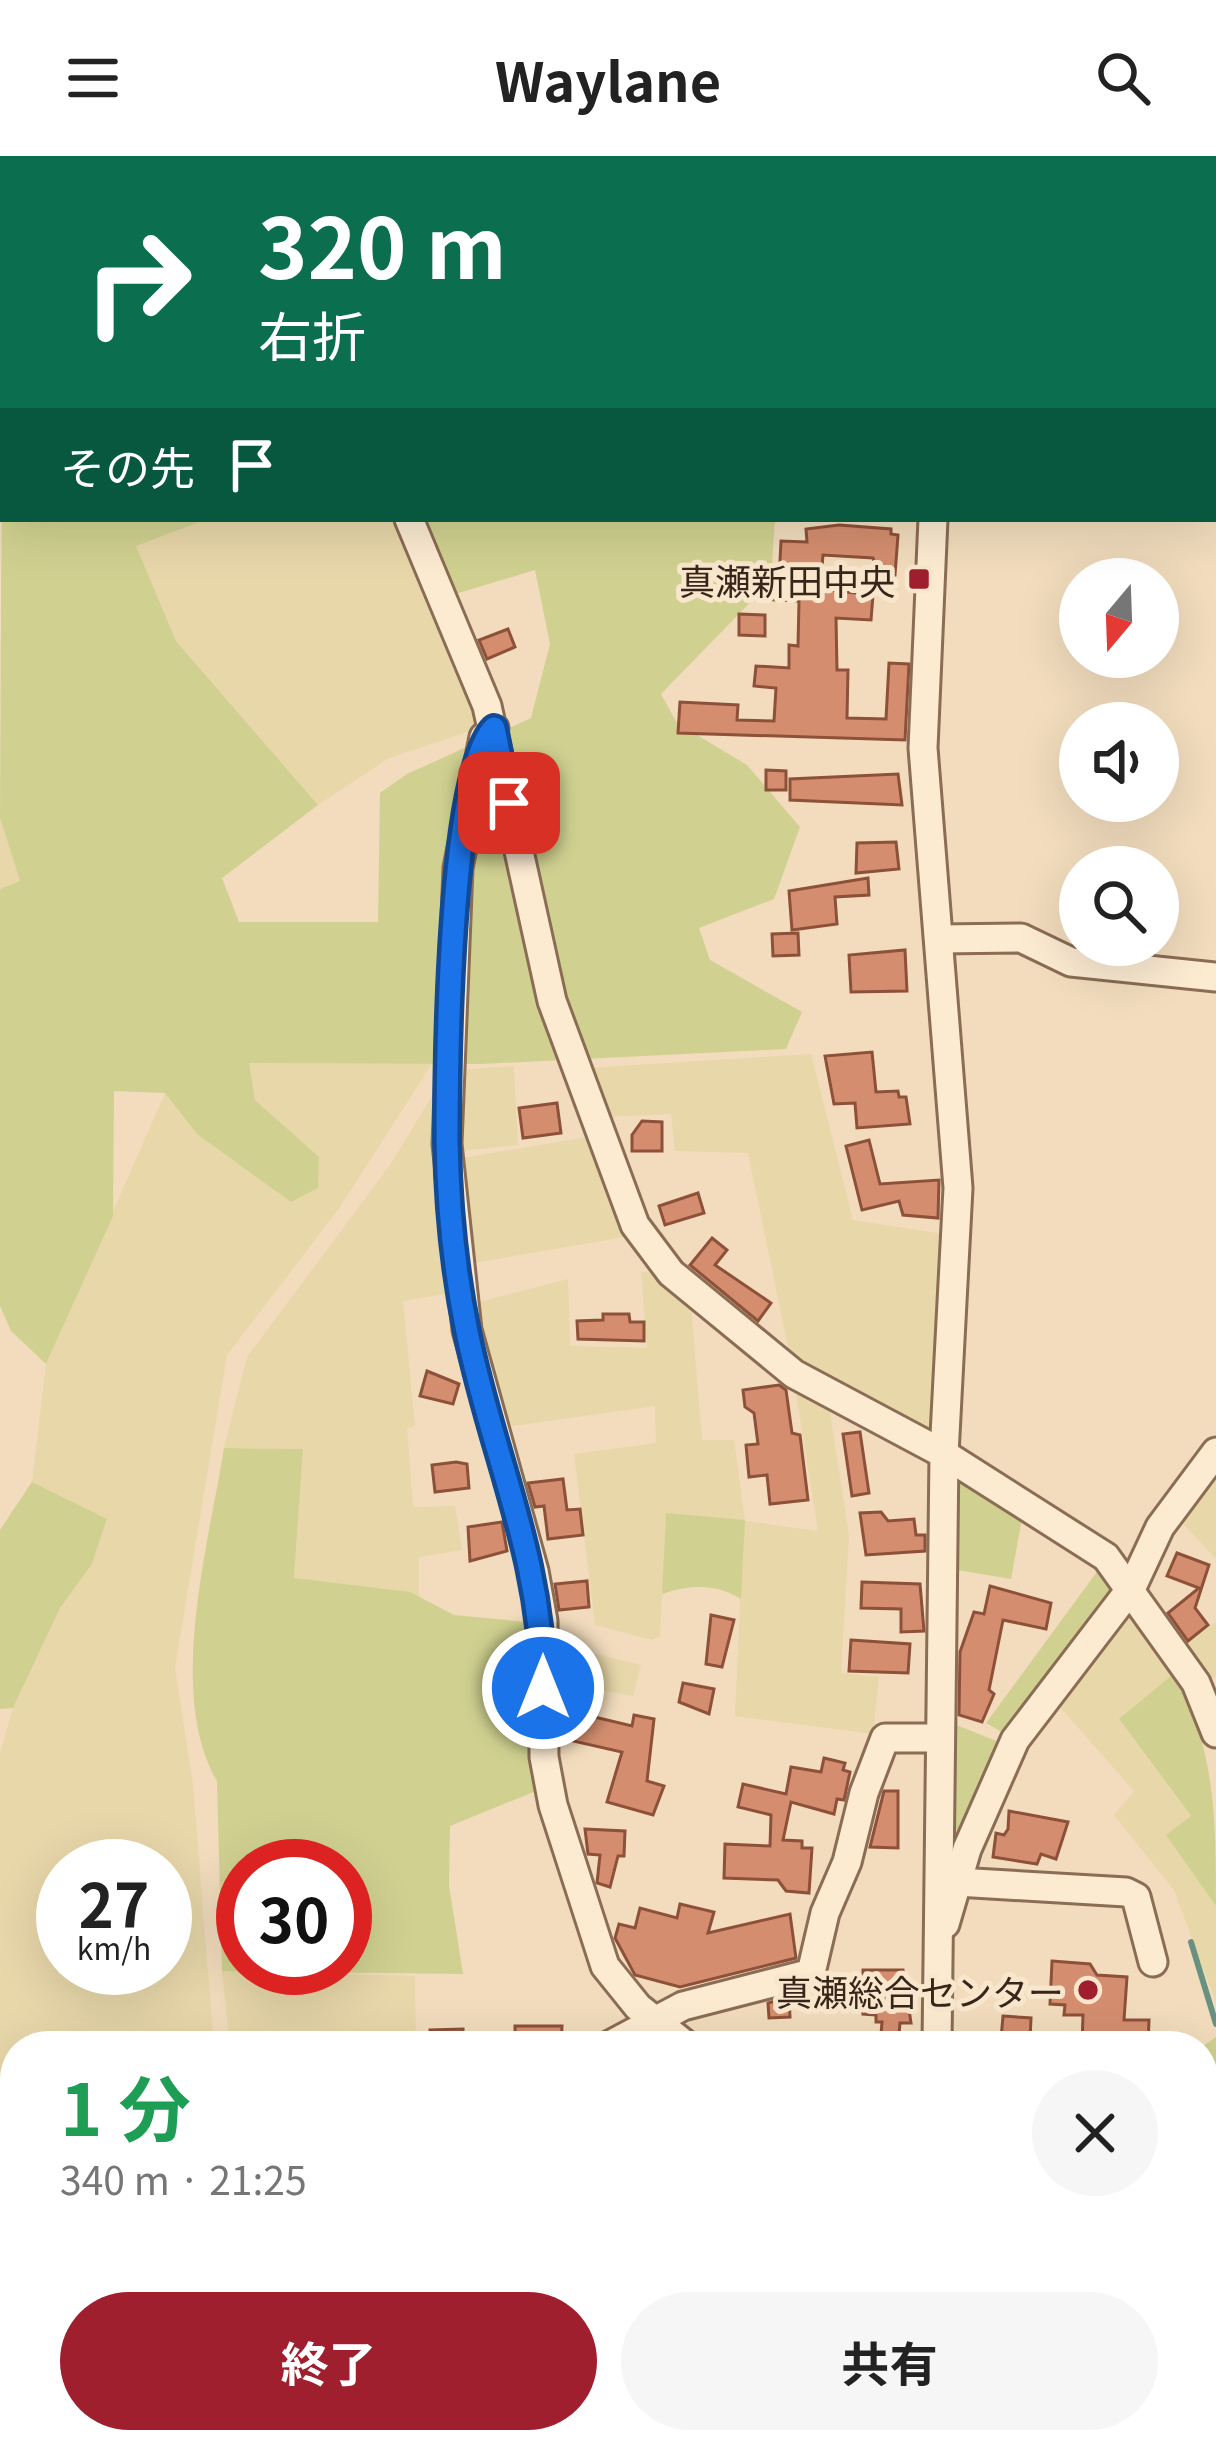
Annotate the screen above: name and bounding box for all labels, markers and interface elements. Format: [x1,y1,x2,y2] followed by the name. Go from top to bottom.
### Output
[495,39,721,118] text: Waylane
[60,45,126,111] icon: menu
[1090,45,1156,111] icon: search
[258,182,507,303] text: 320 m
[60,204,216,360] icon: right
[258,294,366,373] text: 右折
[219,432,285,498] icon: arrive
[60,433,195,498] text: その先
[679,553,895,605] place label: 真瀬新田中央
[1059,558,1179,678] north arrow
[1059,558,1179,966] map controls
[906,566,932,592] marker: 真瀬新田中央
[1059,702,1179,822] button: sound
[458,752,560,854] pin
[476,770,542,836] icon: arrive
[1059,846,1179,966] button: search
[480,1625,606,1751] position arrow
[216,1839,372,1995] speed limit sign: 30
[79,1858,149,1945] text: 27
[77,1925,151,1969] text: km/h
[776,1964,1064,2016] place label: 真瀬総合センター
[1075,1977,1101,2003] marker: 真瀬総合センター
[60,2052,191,2157] text: 1 分
[1032,2070,1158,2196] button: close
[60,2150,307,2206] text: 340 m · 21:25
[60,2292,597,2430] button: 終了
[621,2292,1158,2430] button: 共有

